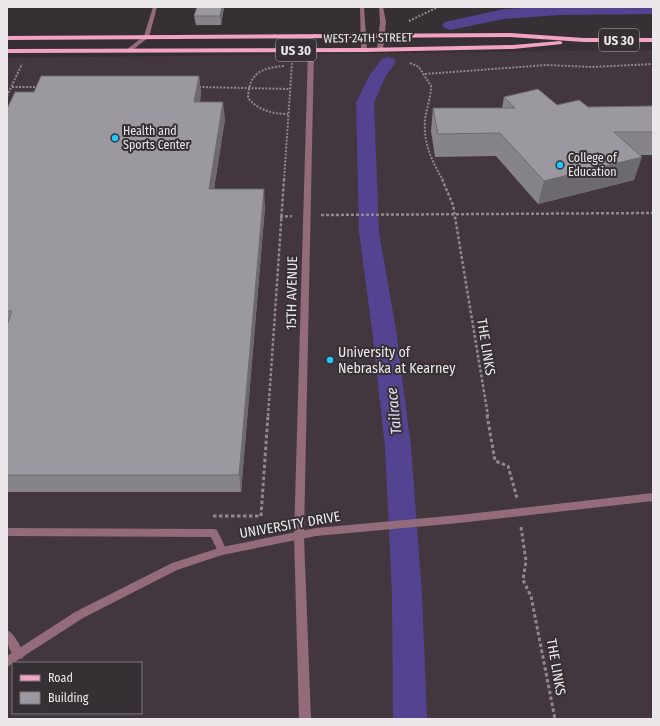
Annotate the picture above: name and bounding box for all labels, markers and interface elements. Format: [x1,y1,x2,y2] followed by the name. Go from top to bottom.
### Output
[599,29,639,51] road number: US 30
[323,30,413,46] street label: WEST 24TH STREET
[276,39,316,61] road number: US 30
[123,124,190,152] place label: Health and Sports Center
[110,133,120,143] marker: Health and Sports Center
[568,151,618,179] place label: College of Education
[555,160,565,170] marker: College of Education
[283,256,301,330] street label: 15TH AVENUE
[473,317,499,377] street label: THE LINKS
[338,344,456,377] place label: University of Nebraska at Kearney
[325,355,335,365] marker: University of Nebraska at Kearney
[383,386,405,436] water label: Tailrace
[238,508,342,542] street label: UNIVERSITY DRIVE
[543,637,569,697] street label: THE LINKS
[12,662,142,714] legend
[48,671,73,685] text: Road
[48,691,89,705] text: Building

